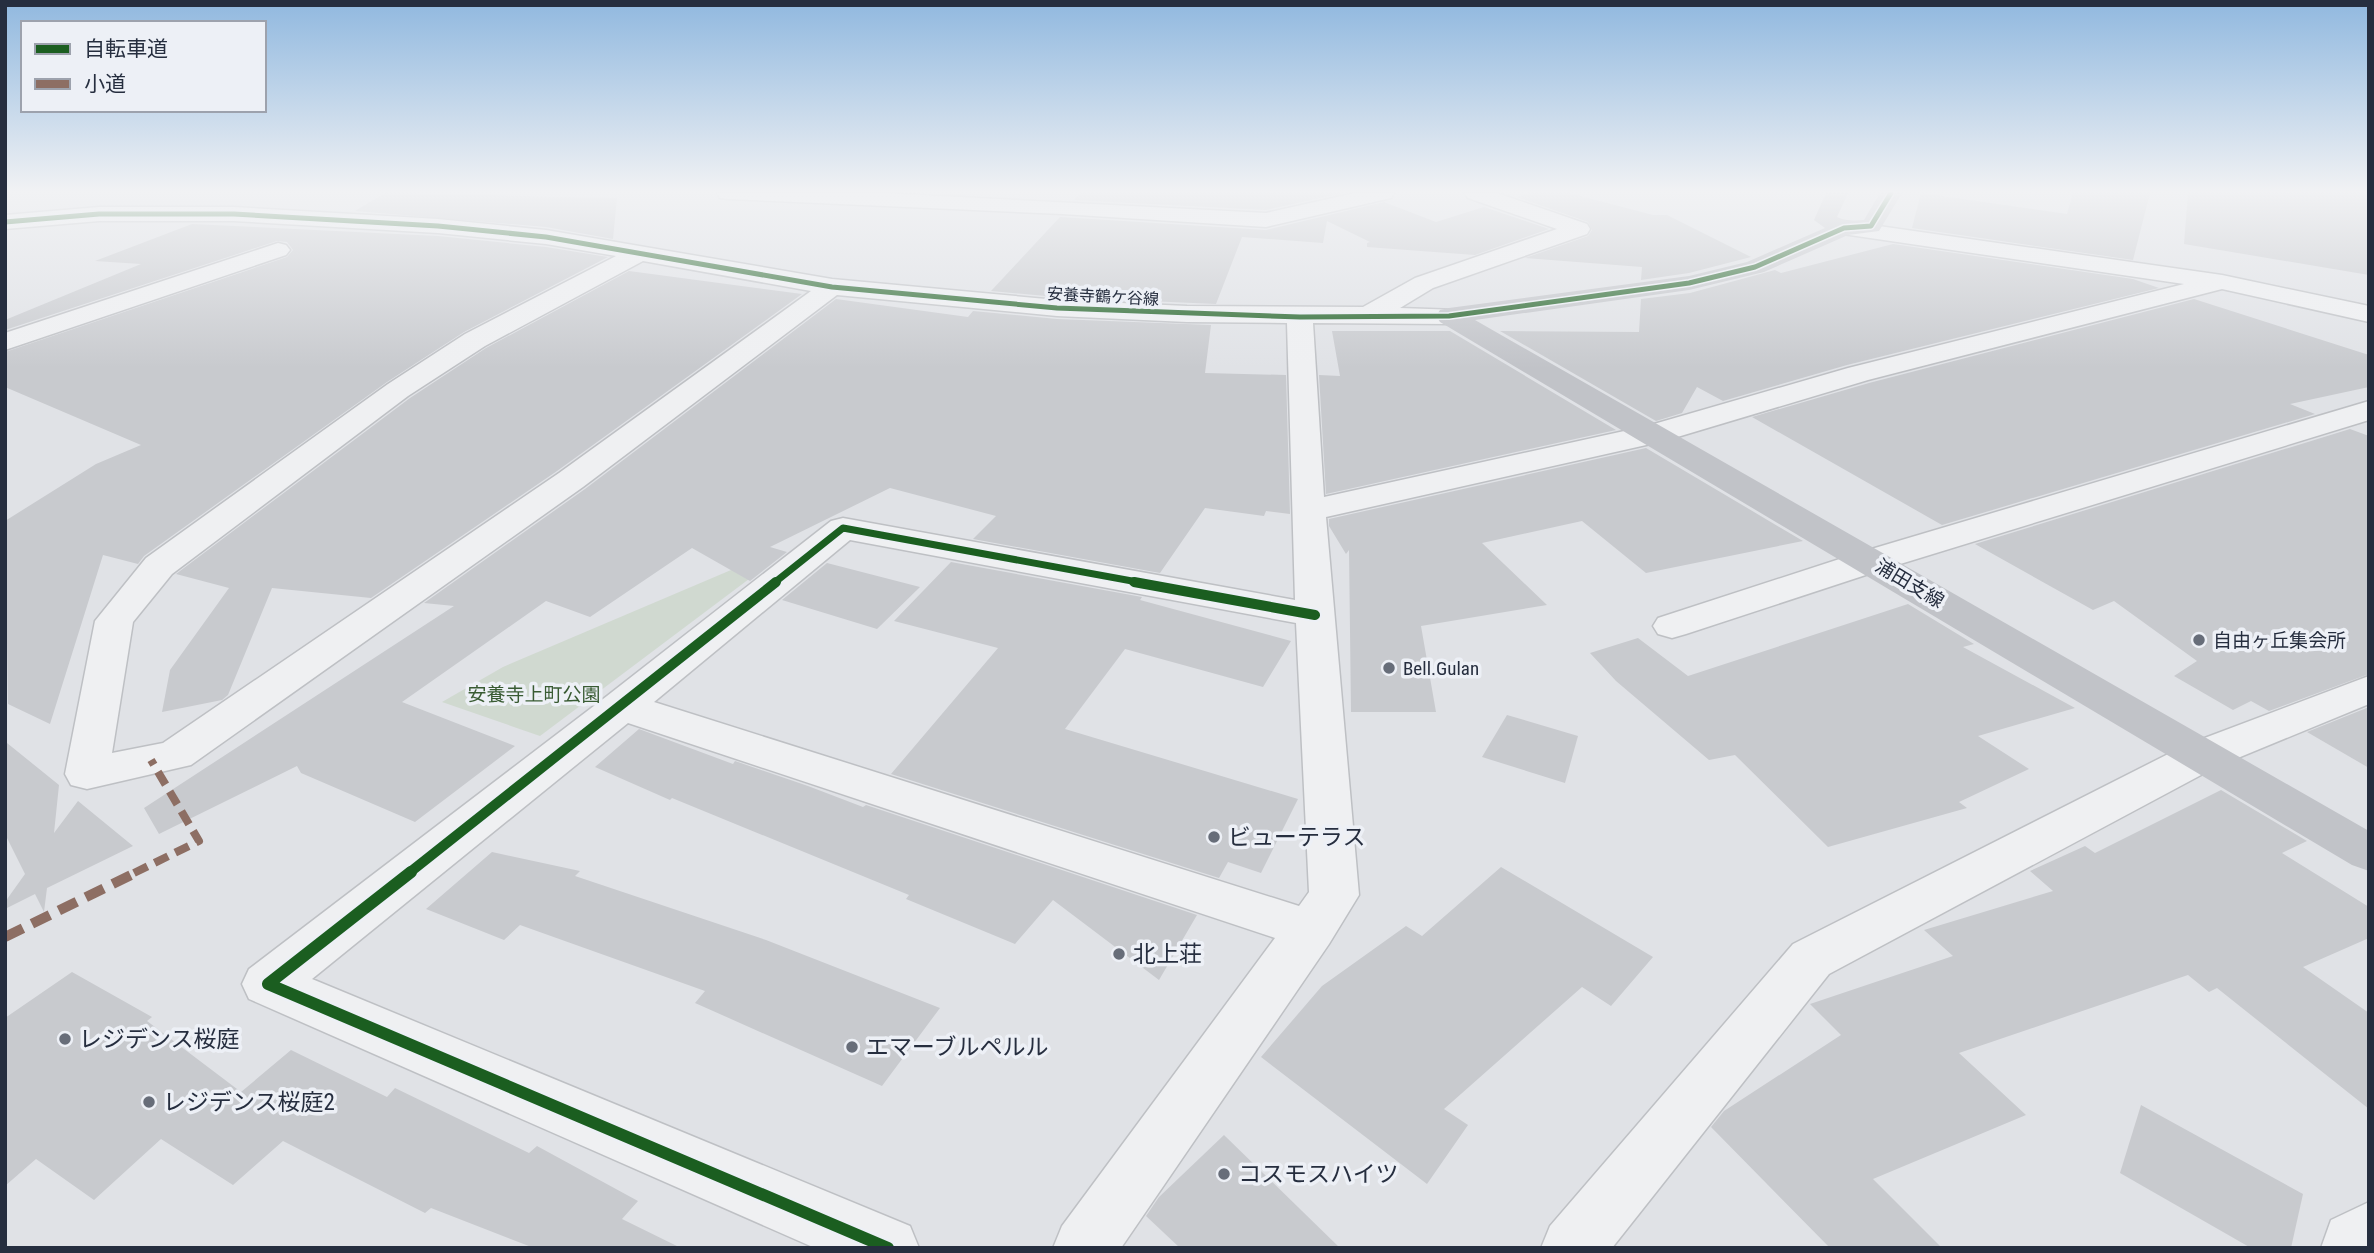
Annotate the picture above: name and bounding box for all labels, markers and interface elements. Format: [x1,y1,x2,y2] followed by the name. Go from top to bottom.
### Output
[21,21,266,112] legend
[84,37,168,61] text: 自転車道
[84,72,126,96] text: 小道
[1047,284,1159,309] street label: 安養寺鶴ケ谷線
[1871,554,1948,613] street label: 浦田支線
[2213,629,2346,652] place label: 自由ヶ丘集会所
[2191,632,2207,648] marker: 自由ヶ丘集会所
[1403,657,1479,680] place label: Bell.Gulan
[1381,660,1397,676] marker: Bell.Gulan
[467,683,601,706] park label: 安養寺上町公園
[1228,824,1366,851] place label: ビューテラス
[1206,829,1222,845] marker: ビューテラス
[1133,941,1202,968] place label: 北上荘
[1111,946,1127,962] marker: 北上荘
[79,1026,240,1053] place label: レジデンス桜庭
[57,1031,73,1047] marker: レジデンス桜庭
[866,1034,1049,1061] place label: エマーブルペルル
[844,1039,860,1055] marker: エマーブルペルル
[163,1089,335,1116] place label: レジデンス桜庭2
[141,1094,157,1110] marker: レジデンス桜庭2
[1238,1161,1399,1188] place label: コスモスハイツ
[1216,1166,1232,1182] marker: コスモスハイツ

